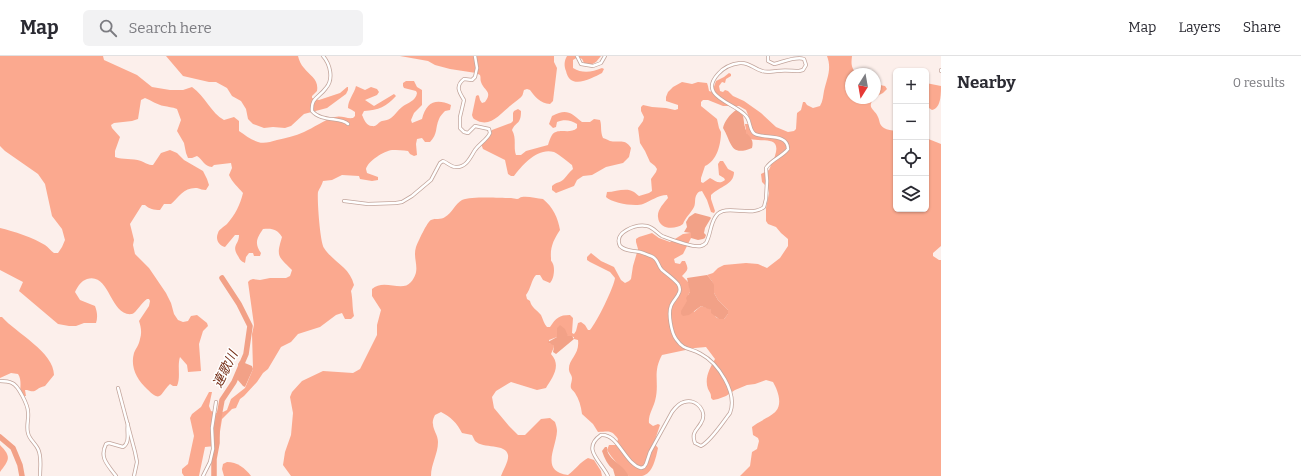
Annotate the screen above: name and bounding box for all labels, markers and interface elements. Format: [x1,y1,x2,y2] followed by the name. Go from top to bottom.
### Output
[83,10,363,46] search box
[20,16,59,39] text: Map
[97,17,119,39] icon: search
[129,19,212,37] text: Search here
[1128,19,1156,36] text: Map
[1178,19,1221,36] text: Layers
[1243,19,1281,36] text: Share
[845,68,881,104] north arrow
[893,68,929,212] map controls
[893,68,929,104] button: +
[957,72,1016,93] text: Nearby
[1233,75,1285,90] text: 0 results
[893,104,929,140] button: −
[893,140,929,176] button: locate
[893,176,929,212] button: layers
[210,346,241,390] water label: 連歌川

